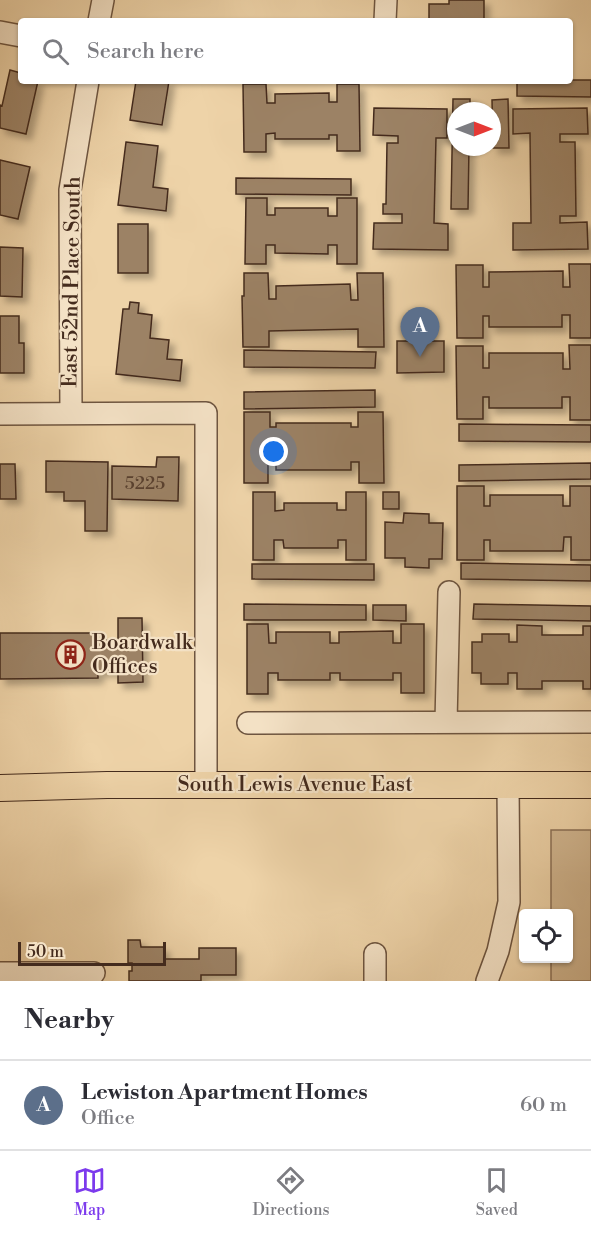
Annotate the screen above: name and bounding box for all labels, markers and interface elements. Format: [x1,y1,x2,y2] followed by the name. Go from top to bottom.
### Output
[18,18,573,84] search box
[39,35,72,68] icon: search
[87,38,204,65] text: Search here
[447,102,501,156] north arrow
[57,176,87,388] street label: East 52nd Place South
[400,308,440,357] pin: A
[259,437,288,466] your location
[125,472,165,495] house number: 5225
[91,630,194,680] place label: Boardwalk Offices
[55,639,87,671] building icon: Boardwalk Offices
[177,772,413,798] street label: South Lewis Avenue East
[519,909,573,963] map controls
[519,909,573,963] button: locate
[18,939,166,966] scale bar
[27,942,64,962] text: 50 m
[24,1004,114,1036] text: Nearby
[81,1079,368,1106] text: Lewiston Apartment Homes
[36,1093,51,1118] text: A
[520,1093,567,1118] text: 60 m
[81,1106,135,1131] text: Office
[73,1164,106,1220] tab: Map
[252,1164,330,1220] tab: Directions
[476,1164,518,1220] tab: Saved

